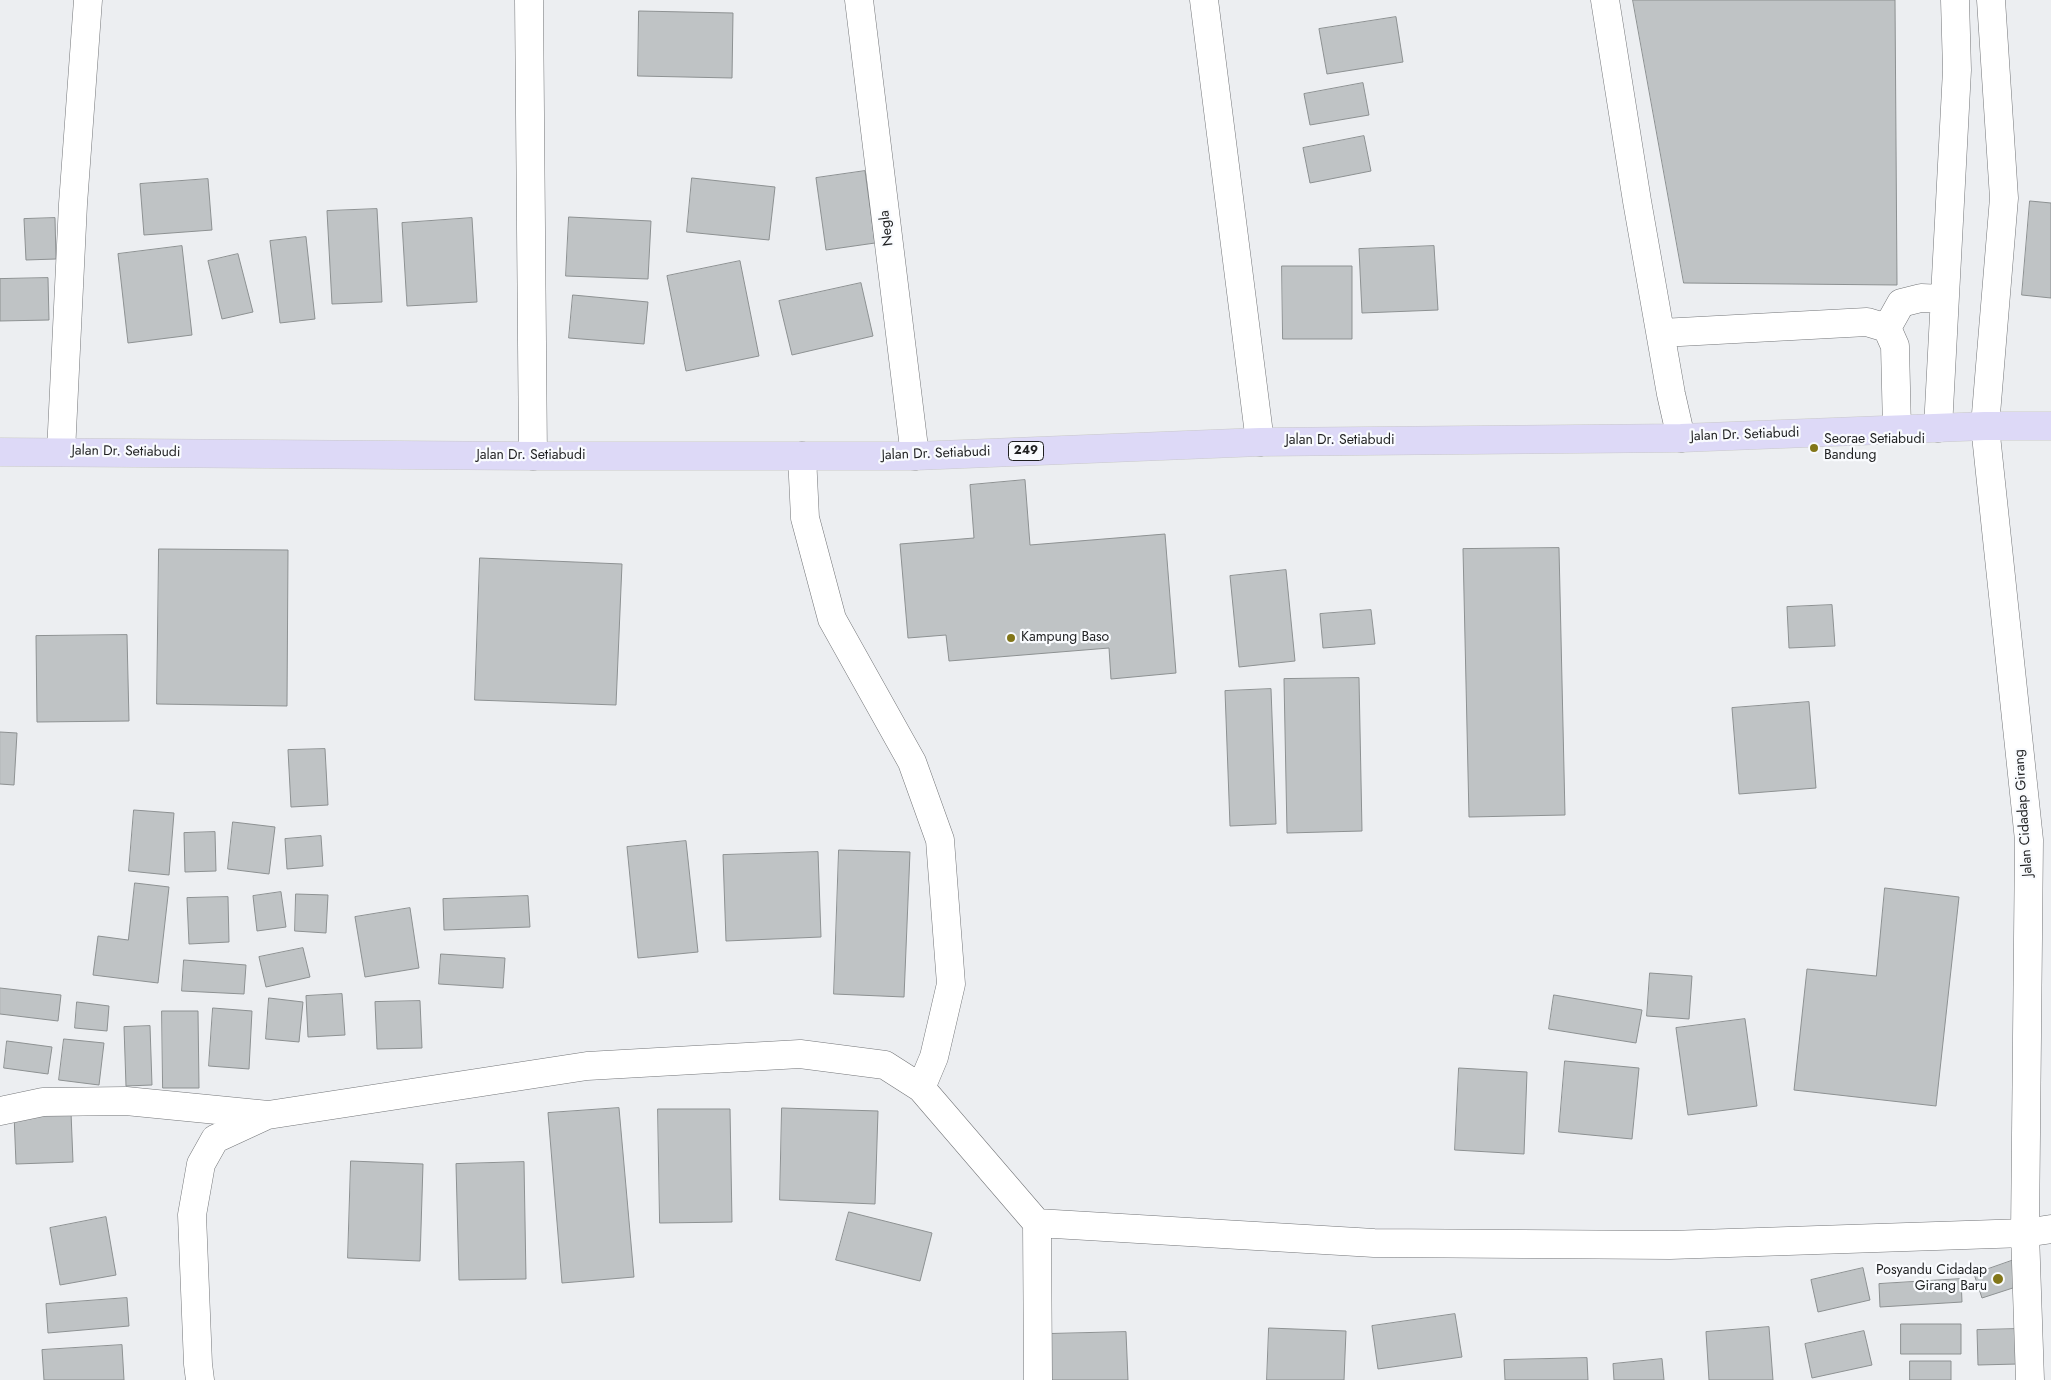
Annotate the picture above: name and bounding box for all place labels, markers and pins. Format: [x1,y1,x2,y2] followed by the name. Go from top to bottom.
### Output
[1824,432,1925,464] place label: Seorae Setiabudi Bandung
[1808,442,1820,454] marker: Seorae Setiabudi Bandung
[1021,630,1109,646] place label: Kampung Baso
[1005,632,1017,644] marker: Kampung Baso
[1876,1263,1987,1295] place label: Posyandu Cidadap Girang Baru
[1991,1272,2005,1286] marker: Posyandu Cidadap Girang Baru

